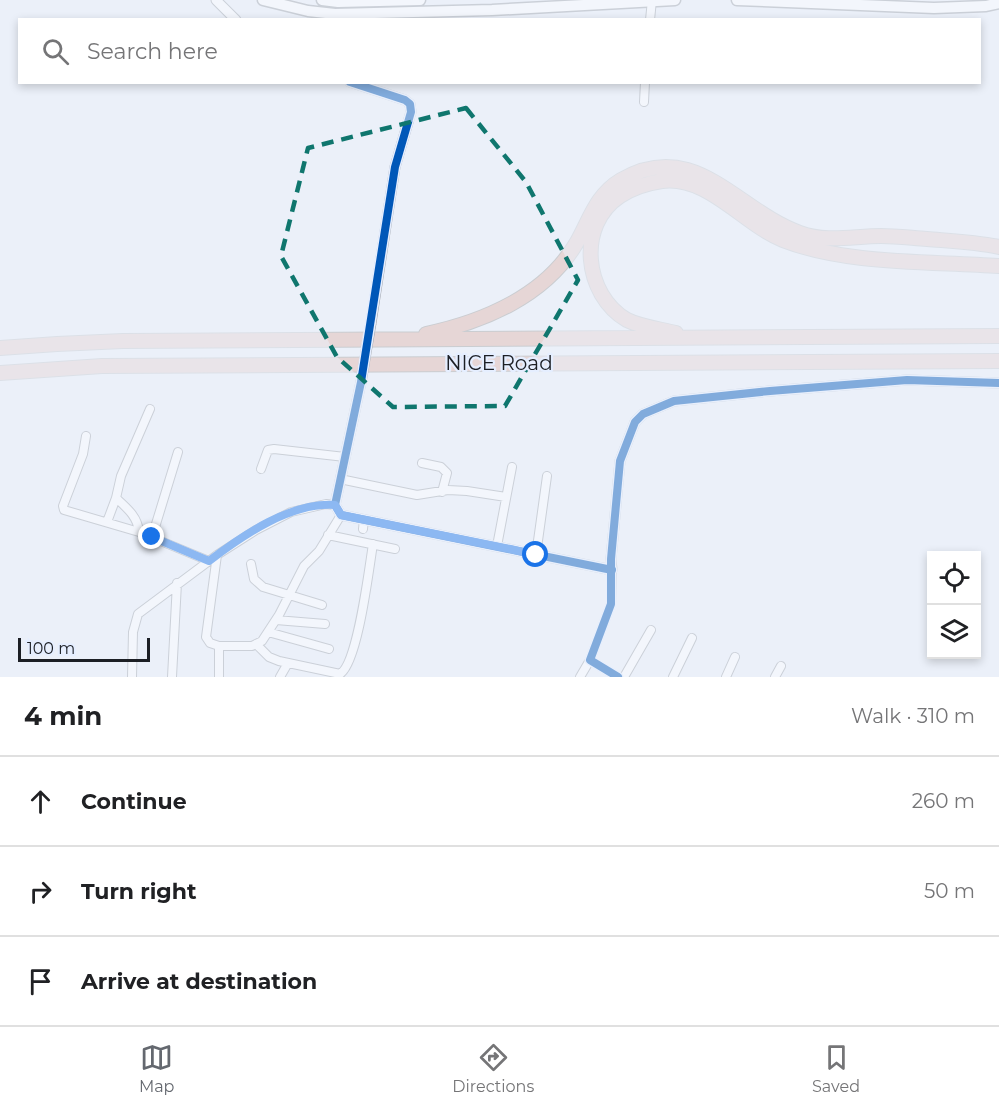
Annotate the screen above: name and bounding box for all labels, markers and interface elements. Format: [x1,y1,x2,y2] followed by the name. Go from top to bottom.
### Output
[18,18,981,84] search box
[39,35,72,68] icon: search
[87,38,218,65] text: Search here
[445,351,553,375] street label: NICE Road
[138,523,164,549] route end
[522,541,548,567] route start
[927,551,981,659] map controls
[927,551,981,605] button: locate
[927,605,981,659] button: layers
[18,635,150,662] scale bar
[27,639,75,658] text: 100 m
[24,700,102,732] text: 4 min
[851,704,975,728] text: Walk · 310 m
[24,785,57,818] icon: ahead
[81,788,187,815] text: Continue
[912,789,975,813] text: 260 m
[24,875,57,908] icon: right
[81,878,196,905] text: Turn right
[924,879,975,903] text: 50 m
[24,965,57,998] icon: arrive
[81,968,317,995] text: Arrive at destination
[139,1041,174,1096] tab: Map
[452,1041,534,1096] tab: Directions
[812,1041,860,1096] tab: Saved

